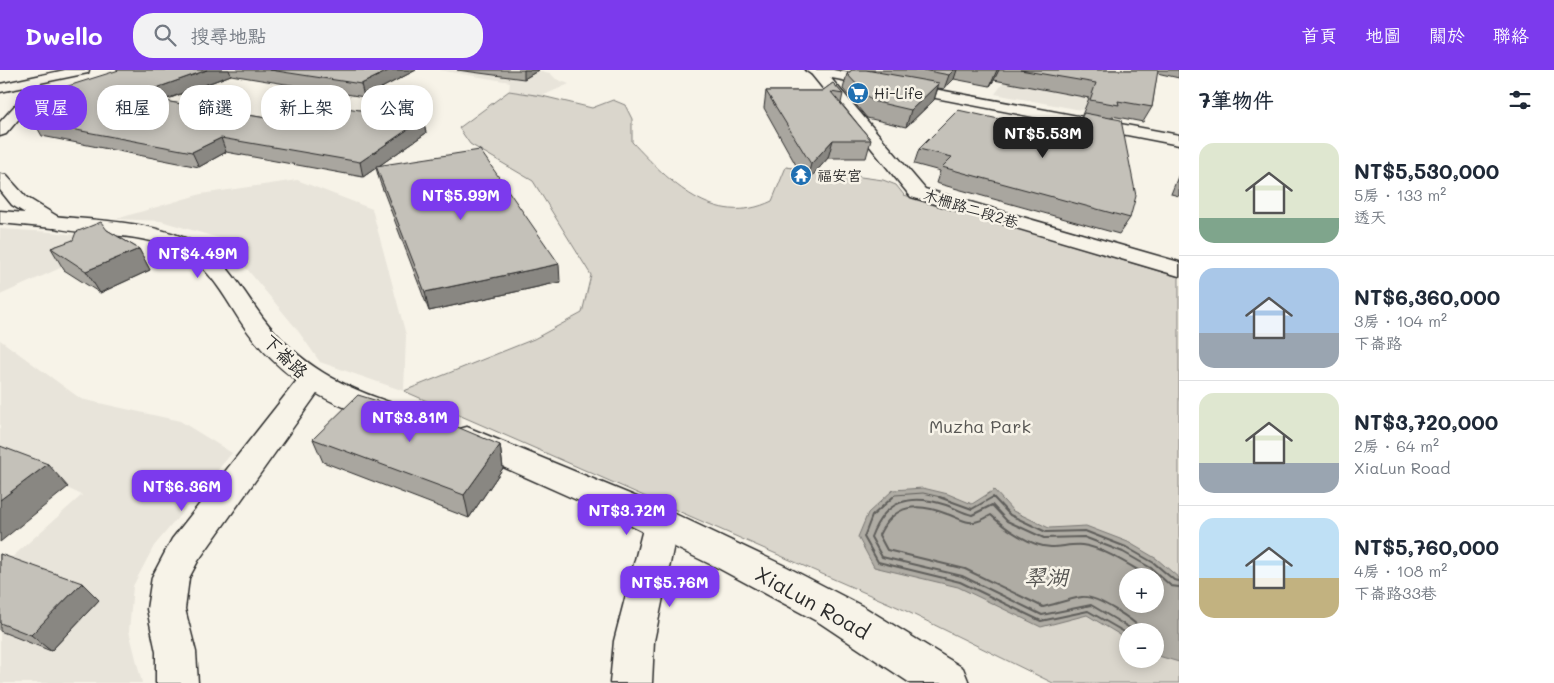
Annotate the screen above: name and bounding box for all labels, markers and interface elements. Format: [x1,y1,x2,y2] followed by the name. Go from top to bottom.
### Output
[133,13,483,58] search box
[25,20,103,51] text: Dwello
[151,21,179,49] icon: search
[191,23,267,48] text: 搜尋地點
[1301,23,1337,47] text: 首頁
[1365,23,1401,47] text: 地圖
[1429,23,1465,47] text: 關於
[1493,23,1529,47] text: 聯絡
[846,81,870,105] supermarket icon: Hi-Life
[874,83,923,103] place label: Hi-Life
[15,85,87,130] chip: 買屋
[97,85,169,130] chip: 租屋
[179,85,251,130] chip: 篩選
[261,85,351,130] chip: 新上架
[361,85,433,130] chip: 公寓
[1199,86,1274,113] text: 7筆物件
[1506,86,1534,114] icon: filters
[991,116,1095,159] pin: NT$5.53M
[1004,122,1082,143] text: NT$5.53M
[1354,157,1499,184] text: NT$5,530,000
[789,163,813,187] temple icon: 福安宮
[1239,163,1299,223] icon: home
[817,165,862,185] place label: 福安宮
[409,178,513,221] pin: NT$5.99M
[422,184,500,205] text: NT$5.99M
[921,184,1021,232] street label: 木柵路二段2巷
[1354,184,1446,205] text: 5房 · 133 m²
[1354,206,1386,227] text: 透天
[146,236,250,279] pin: NT$4.49M
[158,242,238,263] text: NT$4.49M
[1354,283,1500,310] text: NT$6,360,000
[1239,288,1299,348] icon: home
[1354,310,1447,331] text: 3房 · 104 m²
[258,329,314,383] street label: 下崙路
[1354,332,1402,353] text: 下崙路
[358,400,462,443] pin: NT$3.81M
[372,406,448,427] text: NT$3.81M
[1354,408,1498,435] text: NT$3,720,000
[1239,413,1299,473] icon: home
[929,414,1031,438] park label: Muzha Park
[1354,435,1439,456] text: 2房 · 64 m²
[1354,457,1451,478] text: XiaLun Road
[130,470,234,512] pin: NT$6.36M
[143,475,221,496] text: NT$6.36M
[575,494,679,536] pin: NT$3.72M
[589,499,665,520] text: NT$3.72M
[1354,533,1499,560] text: NT$5,760,000
[1239,538,1299,598] icon: home
[751,559,875,645] street label: XiaLun Road
[1354,560,1447,581] text: 4房 · 108 m²
[1024,562,1070,591] water label: 翠湖
[618,566,722,608] pin: NT$5.76M
[1119,568,1164,668] map controls
[1119,568,1164,613] button: +
[631,571,709,592] text: NT$5.76M
[1354,582,1437,603] text: 下崙路33巷
[1119,623,1164,668] button: −

